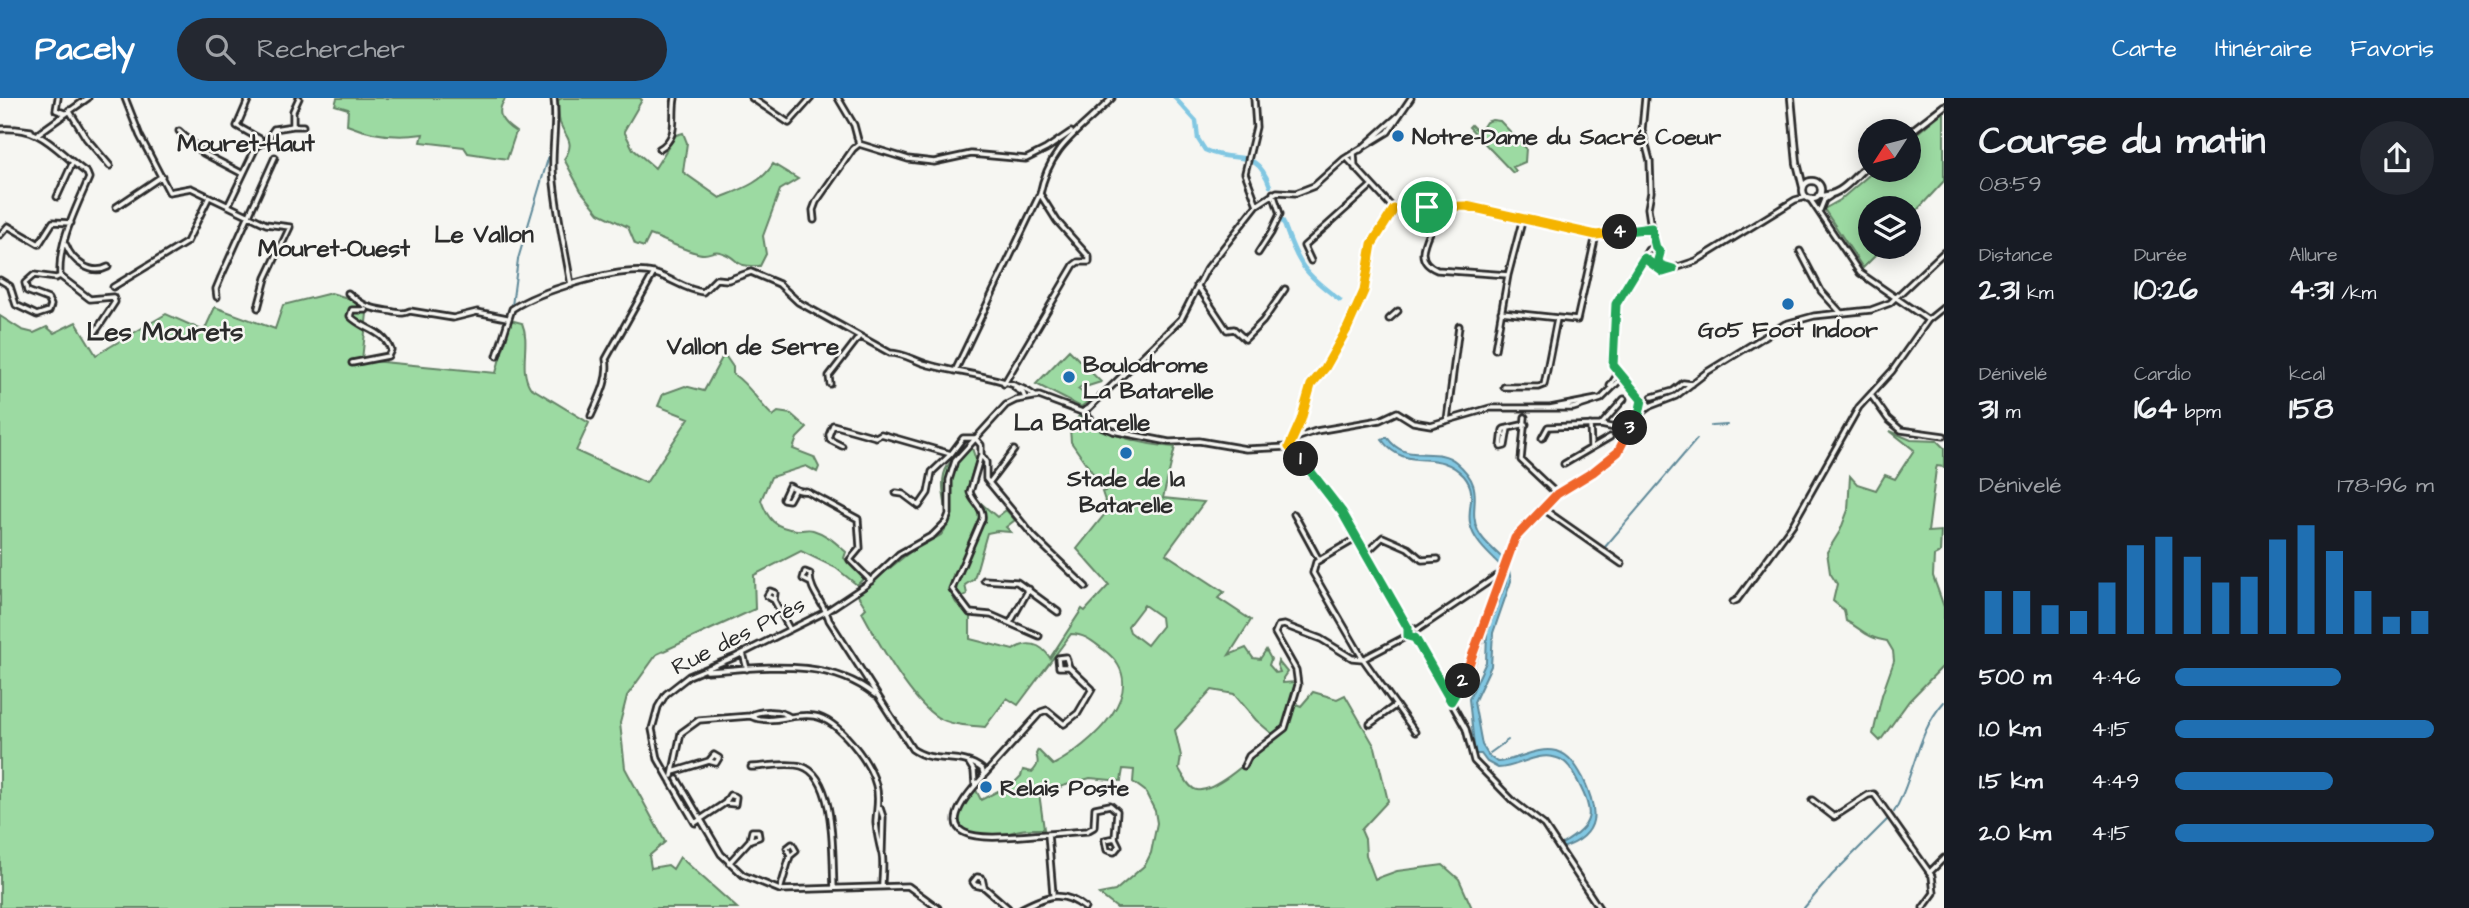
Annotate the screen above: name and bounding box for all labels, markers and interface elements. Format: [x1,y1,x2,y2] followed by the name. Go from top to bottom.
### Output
[177,18,667,81] search box
[35,26,135,72] text: Pacely
[201,30,239,68] icon: search
[257,31,405,67] text: Rechercher
[2112,32,2177,66] text: Carte
[2215,32,2312,66] text: Itinéraire
[2350,32,2434,66] text: Favoris
[1979,116,2265,168] text: Course du matin
[1858,119,1922,182] north arrow
[1858,119,1921,259] map controls
[1412,121,1722,153] place label: Notre-Dame du Sacré Coeur
[2360,121,2434,195] button: share
[177,127,315,161] district label: Mouret-Haut
[1390,128,1406,144] marker: Notre-Dame du Sacré Coeur
[1979,168,2042,200] text: 08:59
[1397,177,1457,237] pin
[1408,188,1446,226] icon: arrive
[1858,196,1921,259] button: layers
[1602,214,1638,250] pin: 4
[434,218,534,252] district label: Le Vallon
[1613,218,1626,245] text: 4
[258,232,410,266] district label: Mouret-Ouest
[1979,242,2053,269] text: Distance
[2134,242,2187,269] text: Durée
[2289,242,2338,269] text: Allure
[1979,269,2020,311] text: 2.31
[2134,269,2198,311] text: 10:26
[2289,269,2334,311] text: 4:31
[2020,280,2054,307] text: km
[2334,280,2376,307] text: /km
[1780,296,1796,312] marker: Go5 Foot Indoor
[87,314,243,350] district label: Les Mourets
[1698,314,1878,346] place label: Go5 Foot Indoor
[666,330,839,364] district label: Vallon de Serre
[1083,349,1214,407] place label: Boulodrome La Batarelle
[1979,361,2047,388] text: Dénivelé
[2134,361,2191,388] text: Cardio
[2289,361,2325,388] text: kcal
[1061,369,1077,385] marker: Boulodrome La Batarelle
[1979,388,1998,430] text: 31
[2134,388,2177,430] text: 164
[2289,388,2334,430] text: 158
[1998,399,2021,426] text: m
[2177,399,2221,426] text: bpm
[1014,406,1150,440] district label: La Batarelle
[1612,410,1648,446] pin: 3
[1625,414,1634,441] text: 3
[1284,442,1318,476] pin: 1
[1118,445,1134,461] marker: Stade de la Batarelle
[1299,445,1302,472] text: 1
[1066,463,1185,521] place label: Stade de la Batarelle
[1979,469,2062,501] text: Dénivelé
[2337,469,2434,501] text: 178–196 m
[666,588,811,683] street label: Rue des Prés
[1979,661,2051,693] text: 500 m
[2091,661,2141,693] text: 4:46
[1446,664,1480,698] pin: 2
[1457,667,1468,694] text: 2
[1979,713,2041,745] text: 1.0 km
[2091,713,2130,745] text: 4:15
[1979,765,2043,797] text: 1.5 km
[2091,765,2139,797] text: 4:49
[1000,772,1130,804] place label: Relais Poste
[978,779,994,795] marker: Relais Poste
[1979,817,2051,849] text: 2.0 km
[2091,817,2130,849] text: 4:15

